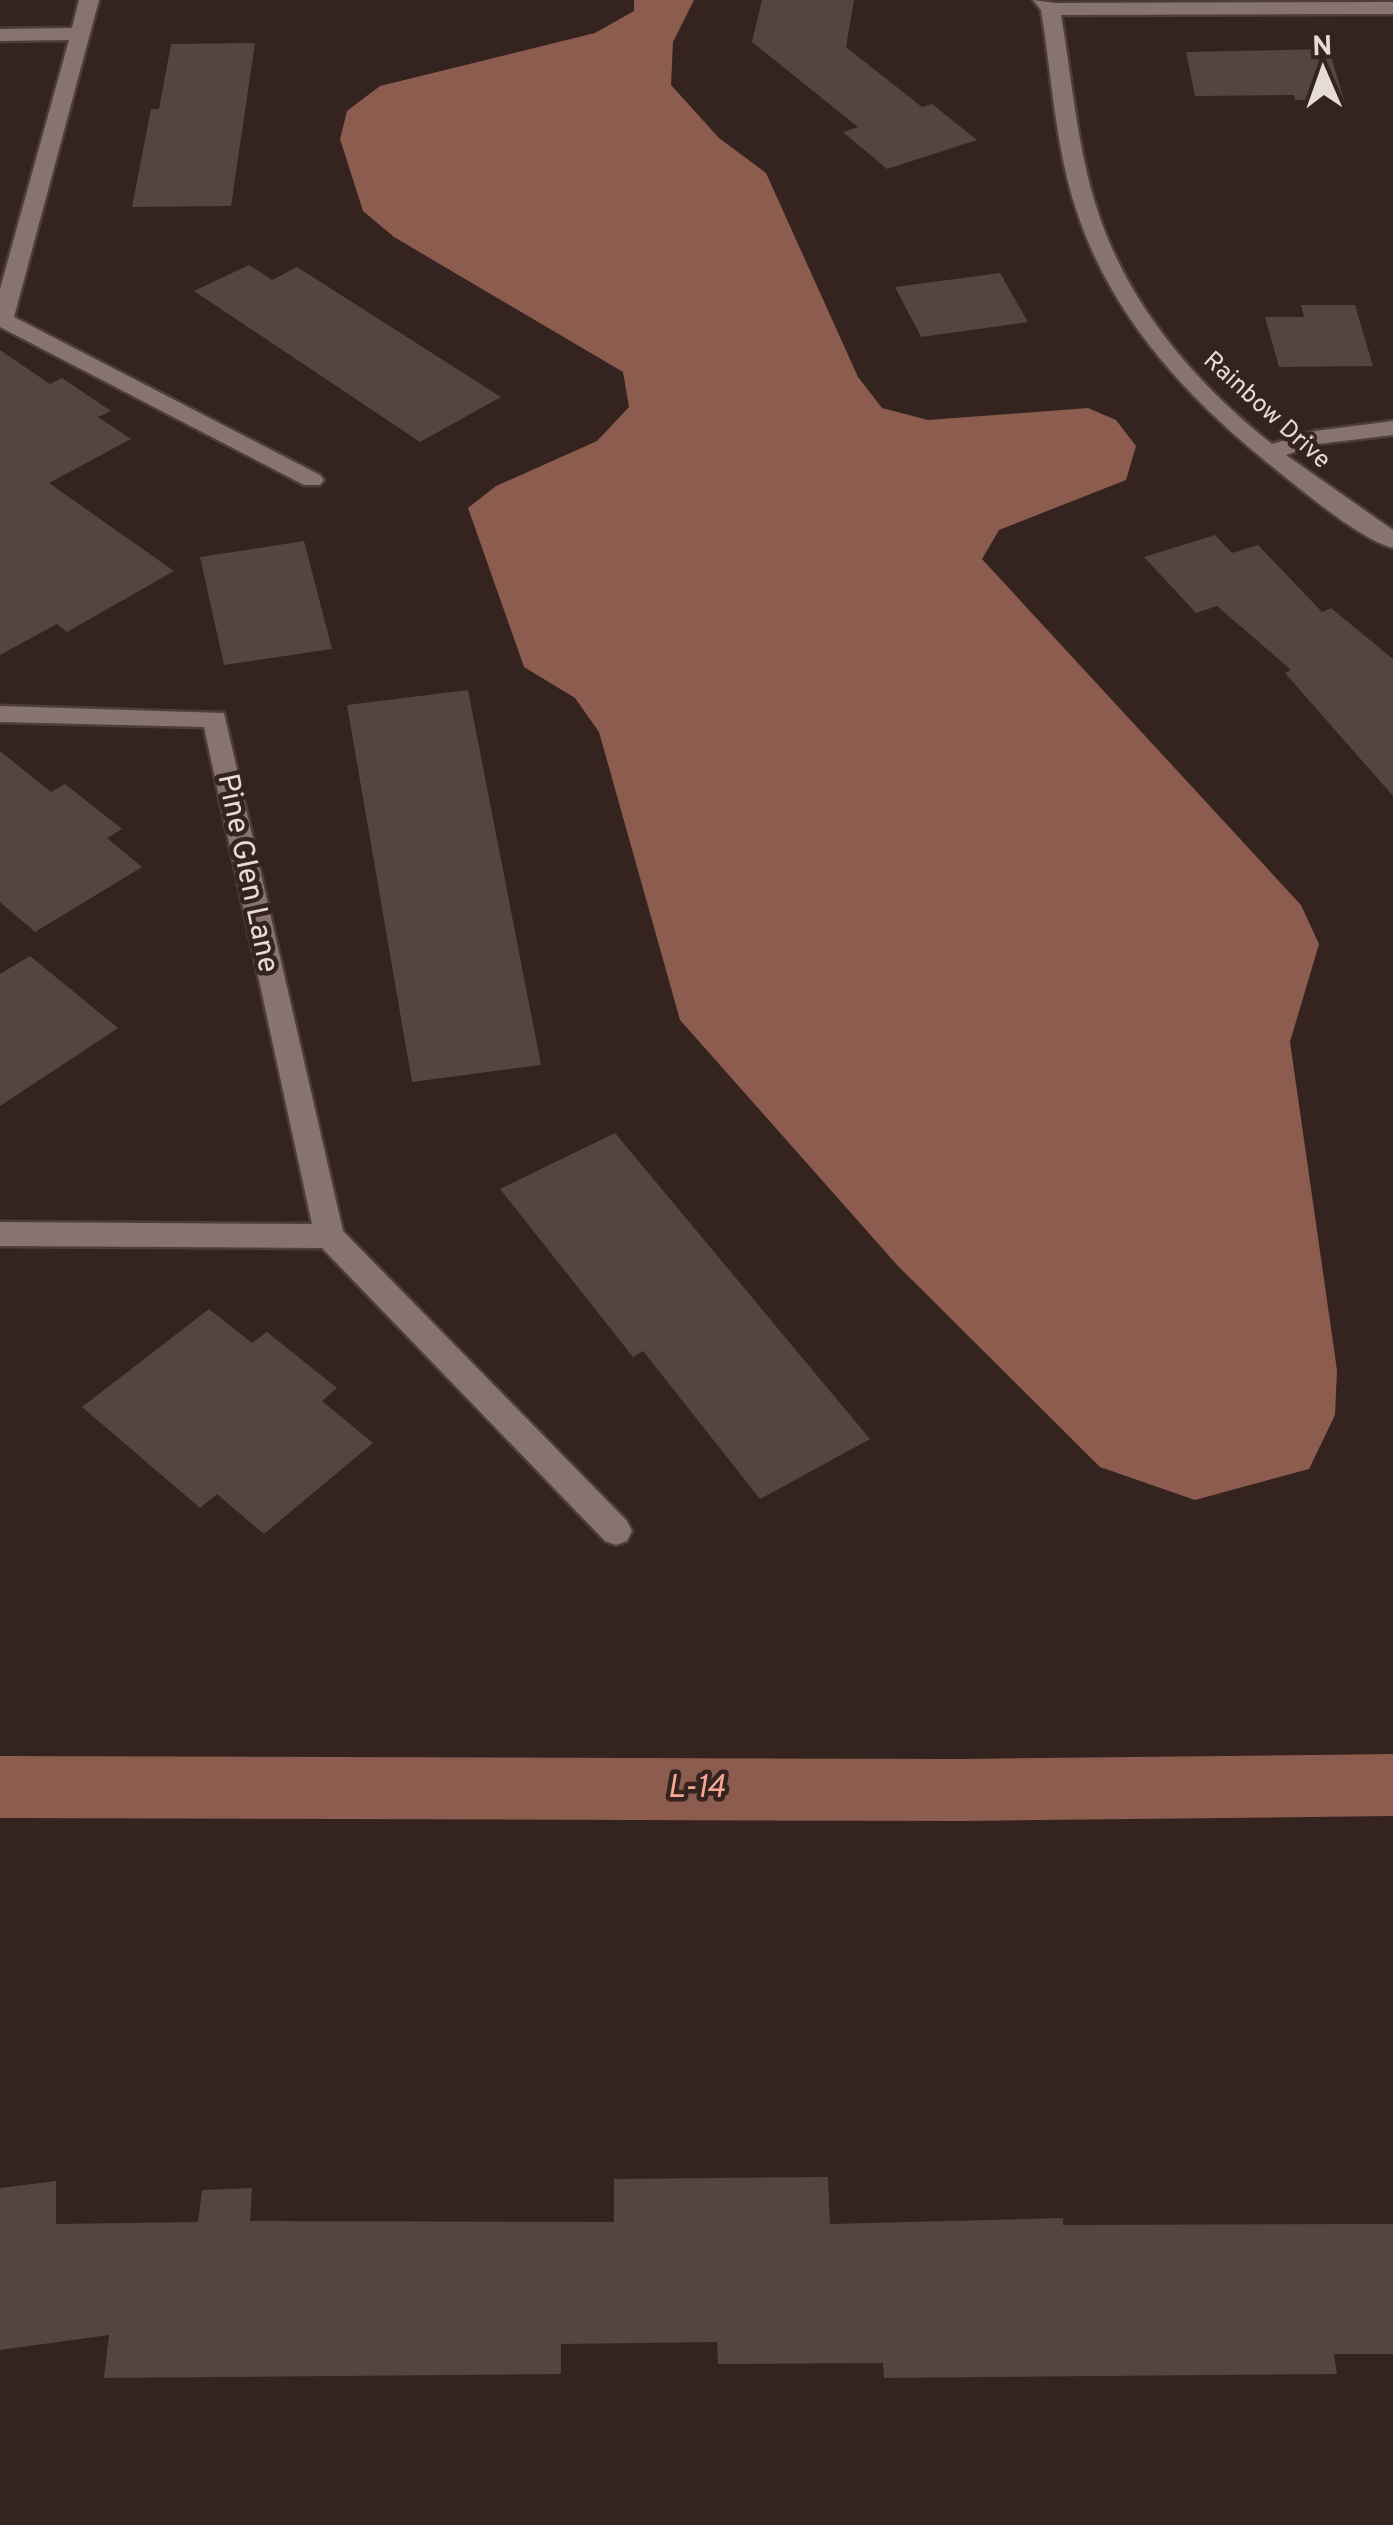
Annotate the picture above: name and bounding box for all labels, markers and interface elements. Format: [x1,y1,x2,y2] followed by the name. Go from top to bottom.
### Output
[1273,20,1373,120] north arrow
[1312,30,1333,66] text: N
[1195,345,1337,477] street label: Rainbow Drive
[207,771,286,976] street label: Pine Glen Lane
[667,1769,725,1809] water label: L-14

